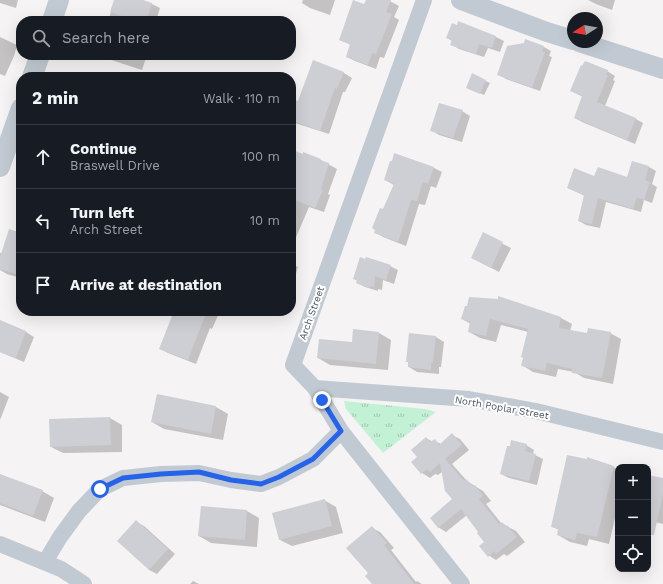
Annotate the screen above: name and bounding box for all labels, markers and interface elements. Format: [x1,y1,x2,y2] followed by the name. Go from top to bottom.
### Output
[567,12,603,48] north arrow
[16,16,296,60] search box
[30,27,52,49] icon: search
[62,29,150,47] text: Search here
[32,88,78,108] text: 2 min
[203,91,280,106] text: Walk · 110 m
[70,140,137,158] text: Continue
[32,146,54,168] icon: ahead
[242,149,280,164] text: 100 m
[70,158,160,173] text: Braswell Drive
[70,204,134,222] text: Turn left
[32,210,54,232] icon: left
[250,213,280,228] text: 10 m
[70,222,143,237] text: Arch Street
[32,274,54,296] icon: arrive
[70,276,222,294] text: Arrive at destination
[297,284,326,341] street label: Arch Street
[313,391,331,409] route end
[454,394,551,421] street label: North Poplar Street
[615,464,651,572] map controls
[615,464,651,500] button: +
[91,480,109,498] route start
[615,500,651,536] button: −
[615,536,651,572] button: locate

